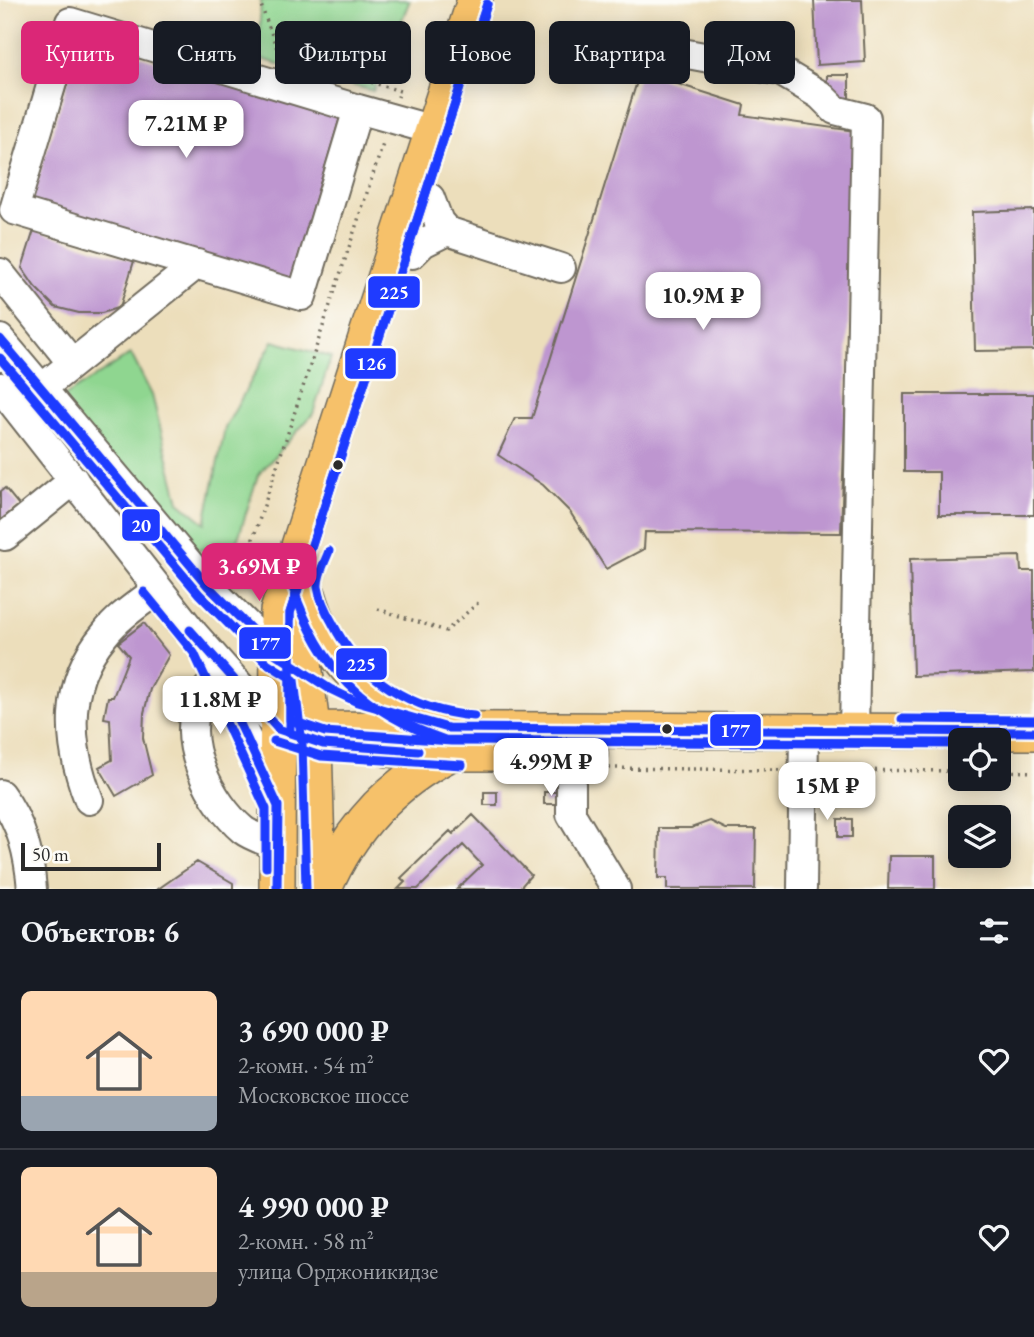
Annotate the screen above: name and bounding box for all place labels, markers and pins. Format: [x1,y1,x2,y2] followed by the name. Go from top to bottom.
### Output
[121,100,251,160] pin: 7.21M ₽
[638,272,768,332] pin: 10.9M ₽
[331,458,345,472] unlabelled marker
[194,544,324,603] pin: 3.69M ₽
[155,676,285,736] pin: 11.8M ₽
[660,722,674,736] unlabelled marker
[486,738,616,798] pin: 4.99M ₽
[778,762,876,822] pin: 15M ₽

